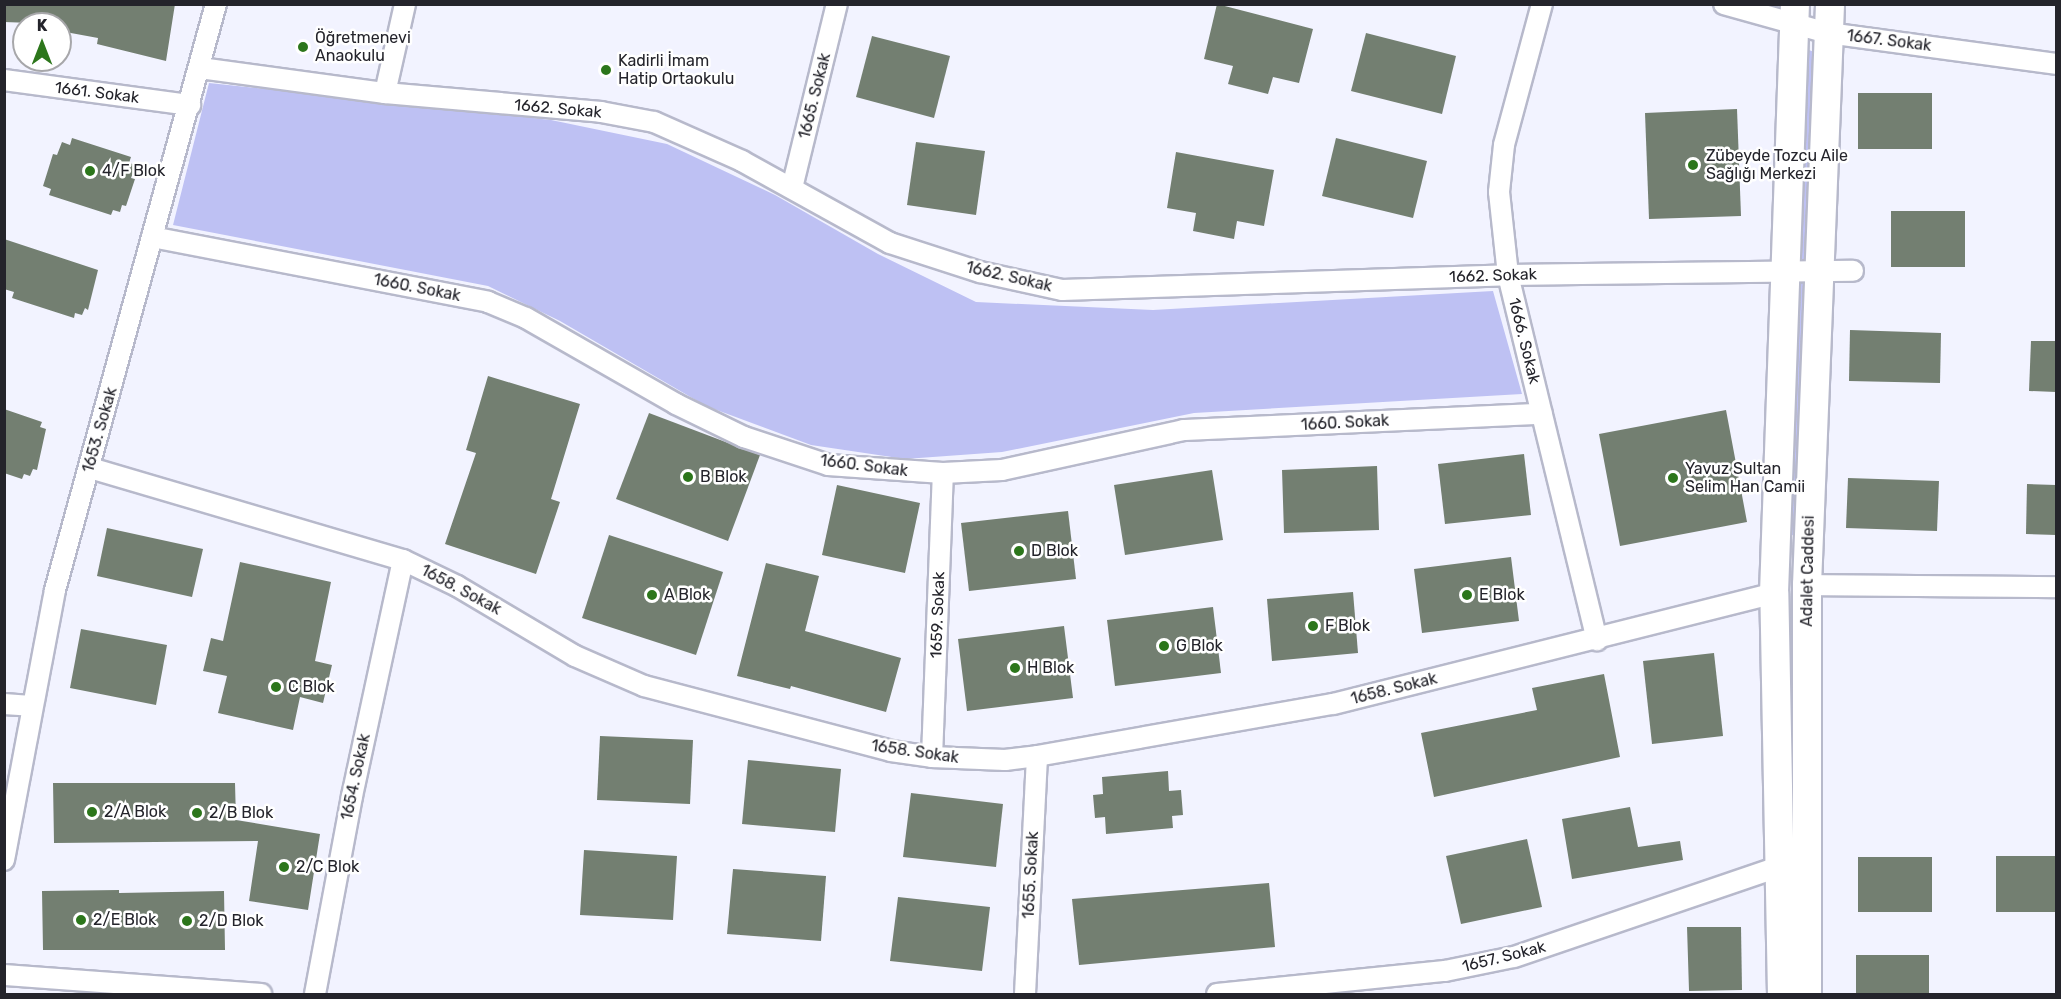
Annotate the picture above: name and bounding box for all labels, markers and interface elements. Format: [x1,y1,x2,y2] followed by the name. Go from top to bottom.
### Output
[12,12,72,72] north arrow
[37,16,47,35] text: K
[1846,26,1932,56] street label: 1667. Sokak
[315,28,411,66] place label: Öğretmenevi Anaokulu
[296,40,310,54] marker: Öğretmenevi Anaokulu
[618,51,734,89] place label: Kadirli İmam Hatip Ortaokulu
[795,51,835,141] street label: 1665. Sokak
[599,63,613,77] marker: Kadirli İmam Hatip Ortaokulu
[54,78,140,108] street label: 1661. Sokak
[513,96,603,122] street label: 1662. Sokak
[1706,146,1849,184] place label: Zübeyde Tozcu Aile Sağlığı Merkezi
[1684,156,1702,174] marker: Zübeyde Tozcu Aile Sağlığı Merkezi
[102,161,165,181] place label: 4/F Blok
[83,164,97,178] marker: 4/F Blok
[964,258,1054,296] street label: 1662. Sokak
[1449,265,1537,287] street label: 1662. Sokak
[372,270,462,306] street label: 1660. Sokak
[1504,296,1544,386] street label: 1666. Sokak
[79,385,121,475] street label: 1653. Sokak
[1300,411,1390,435] street label: 1660. Sokak
[819,451,909,481] street label: 1660. Sokak
[1685,459,1805,497] place label: Yavuz Sultan Selim Han Camii
[700,467,747,487] place label: B Blok
[681,470,695,484] marker: B Blok
[1666,471,1680,485] marker: Yavuz Sultan Selim Han Camii
[1797,515,1819,627] street label: Adalet Caddesi
[1031,541,1078,561] place label: D Blok
[1012,544,1026,558] marker: D Blok
[418,561,504,619] street label: 1658. Sokak
[927,571,949,659] street label: 1659. Sokak
[664,585,711,605] place label: A Blok
[1479,585,1525,605] place label: E Blok
[645,588,659,602] marker: A Blok
[1460,588,1474,602] marker: E Blok
[1325,616,1370,636] place label: F Blok
[1306,619,1320,633] marker: F Blok
[1176,636,1223,656] place label: G Blok
[1157,639,1171,653] marker: G Blok
[1027,658,1074,678] place label: H Blok
[1008,661,1022,675] marker: H Blok
[1349,669,1439,709] street label: 1658. Sokak
[288,677,335,697] place label: C Blok
[269,680,283,694] marker: C Blok
[337,732,375,822] street label: 1654. Sokak
[870,736,960,768] street label: 1658. Sokak
[104,802,167,822] place label: 2/A Blok
[209,803,273,823] place label: 2/B Blok
[85,805,99,819] marker: 2/A Blok
[190,806,204,820] marker: 2/B Blok
[1019,831,1043,919] street label: 1655. Sokak
[296,857,359,877] place label: 2/C Blok
[277,860,291,874] marker: 2/C Blok
[93,910,156,930] place label: 2/E Blok
[199,911,264,931] place label: 2/D Blok
[74,913,88,927] marker: 2/E Blok
[180,914,194,928] marker: 2/D Blok
[1460,937,1548,977] street label: 1657. Sokak

